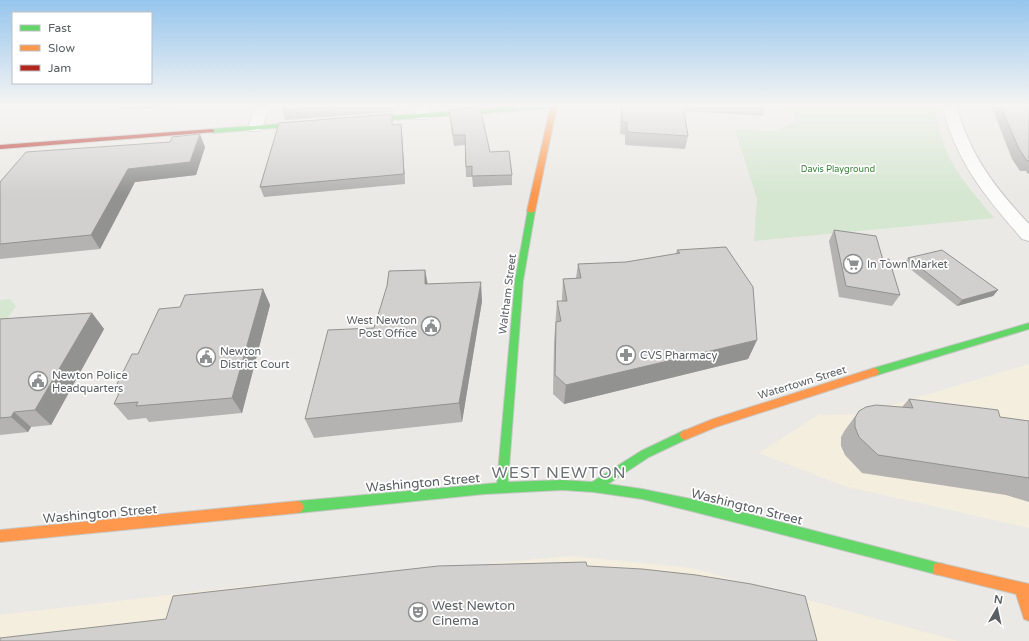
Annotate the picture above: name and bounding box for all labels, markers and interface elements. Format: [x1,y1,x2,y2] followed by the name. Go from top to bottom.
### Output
[12,12,152,84] legend
[48,21,72,35] text: Fast
[48,41,75,55] text: Slow
[48,61,71,75] text: Jam
[801,164,875,175] park label: Davis Playground
[496,253,519,335] street label: Waltham Street
[842,253,864,275] supermarket icon: In Town Market
[867,258,948,271] place label: In Town Market
[347,314,417,340] place label: West Newton Post Office
[420,315,442,337] public building icon: West Newton Post Office
[615,344,637,366] pharmacy icon: CVS Pharmacy
[220,345,289,371] place label: Newton District Court
[195,346,217,368] public building icon: Newton District Court
[640,349,717,362] place label: CVS Pharmacy
[756,363,848,402] street label: Watertown Street
[52,369,128,395] place label: Newton Police Headquarters
[27,370,49,392] public building icon: Newton Police Headquarters
[492,463,626,483] district label: WEST NEWTON
[365,470,481,496] street label: Washington Street
[689,485,804,529] street label: Washington Street
[42,501,158,527] street label: Washington Street
[977,589,1017,629] north arrow
[993,593,1004,607] text: N
[432,598,515,629] place label: West Newton Cinema
[407,601,429,623] theatre icon: West Newton Cinema

